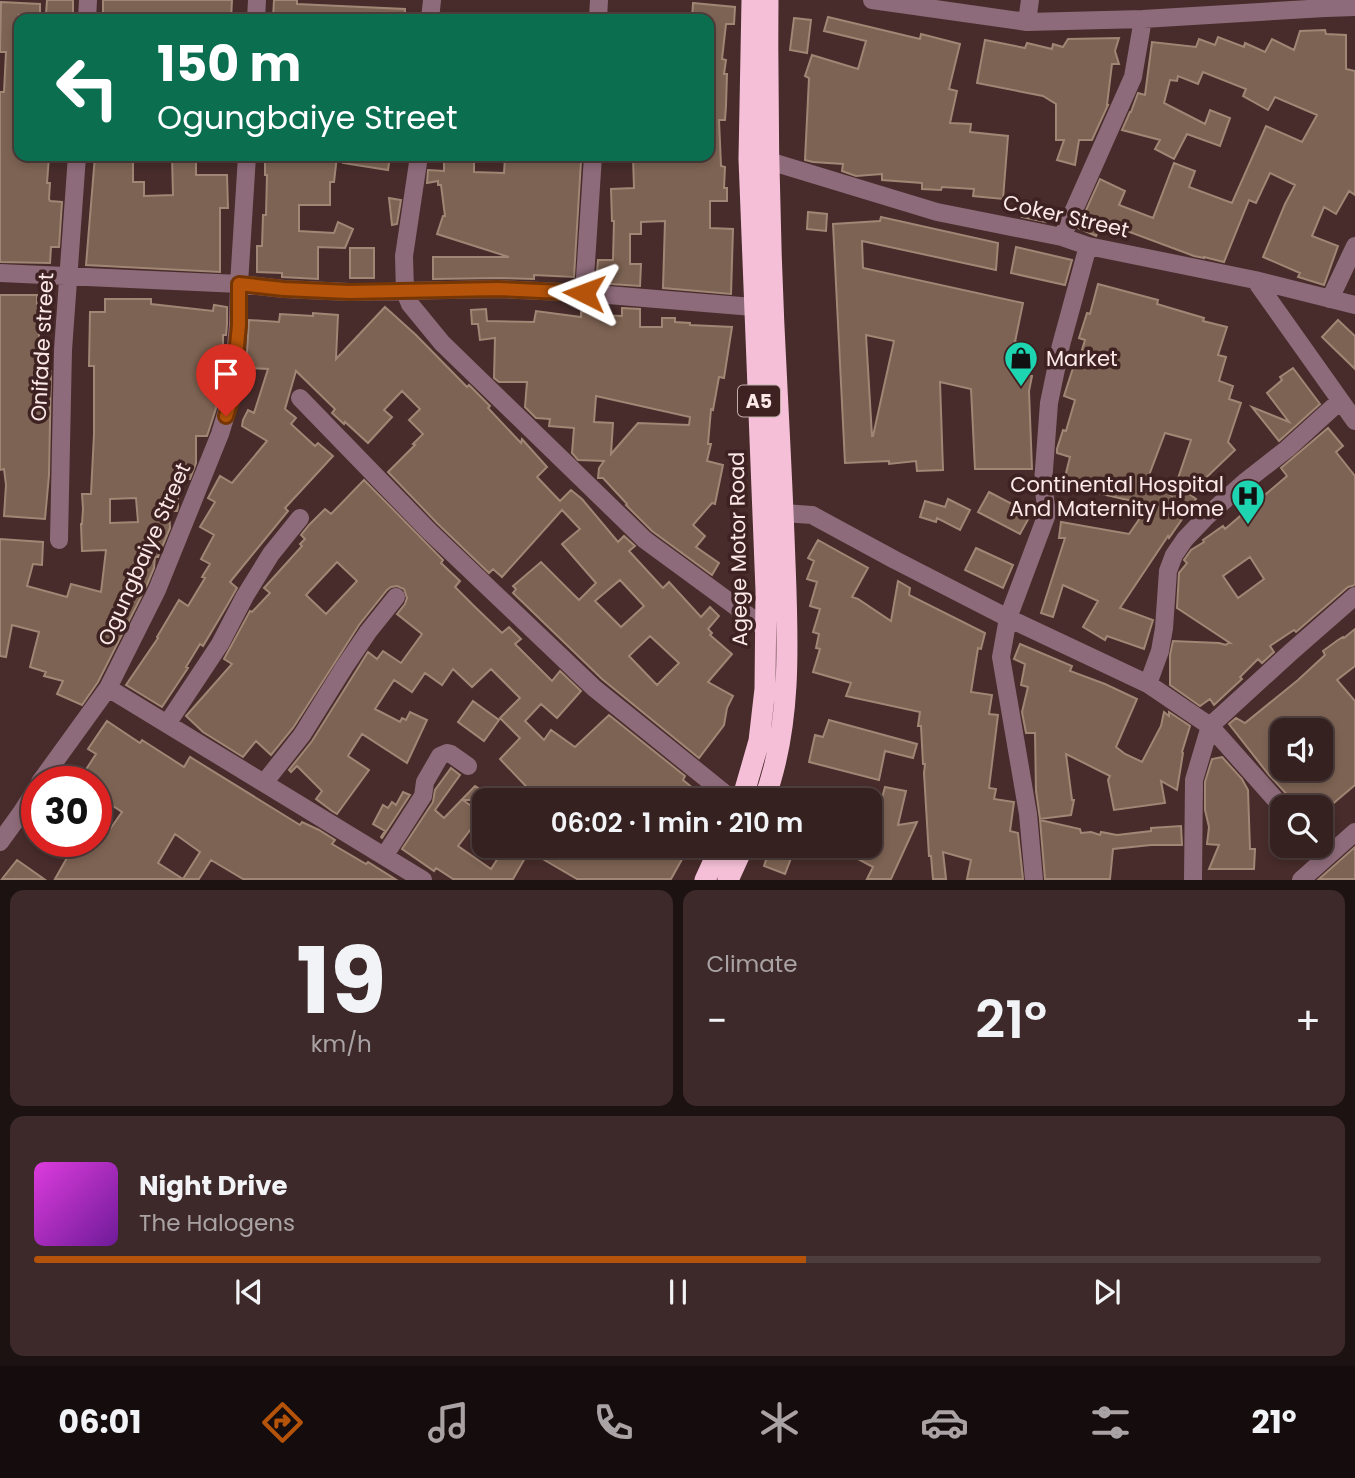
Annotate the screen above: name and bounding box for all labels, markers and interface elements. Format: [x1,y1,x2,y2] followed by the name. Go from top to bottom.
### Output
[157,30,302,98] text: 150 m
[42,42,133,133] icon: left
[157,95,458,140] text: Ogungbaiye Street
[1000,187,1132,245] street label: Coker Street
[547,256,621,330] position arrow
[24,272,60,422] street label: Onifade street
[1002,339,1040,388] shop icon: Market
[196,344,256,416] pin
[1046,344,1118,373] place label: Market
[207,355,245,393] icon: arrive
[738,386,780,416] road number: A5
[722,451,754,647] street label: Agege Motor Road
[91,458,197,650] street label: Ogungbaiye Street
[1010,470,1224,523] place label: Continental Hospital And Maternity Home
[1229,477,1267,526] hospital icon: Continental Hospital And Maternity Home
[1270,718,1333,858] map controls
[1270,718,1333,781] button: sound
[21,766,112,857] speed limit sign: 30
[1270,795,1333,858] button: search
[551,805,803,841] text: 06:02 · 1 min · 210 m
[296,917,386,1045] text: 19
[707,948,797,980] text: Climate
[975,983,1047,1056] text: 21°
[707,994,727,1047] text: −
[1295,994,1321,1047] text: +
[311,1028,372,1060] text: km/h
[139,1168,287,1204] text: Night Drive
[139,1207,295,1239] text: The Halogens
[230,1273,268,1311] icon: previous
[659,1273,697,1311] icon: pause
[1088,1273,1126,1311] icon: next
[258,1398,307,1447] icon: directions
[424,1398,473,1447] icon: music
[589,1398,638,1447] icon: phone
[755,1398,804,1447] icon: climate
[920,1398,969,1447] icon: car
[1086,1398,1135,1447] icon: filters
[58,1399,142,1444] text: 06:01
[1252,1399,1297,1444] text: 21°

